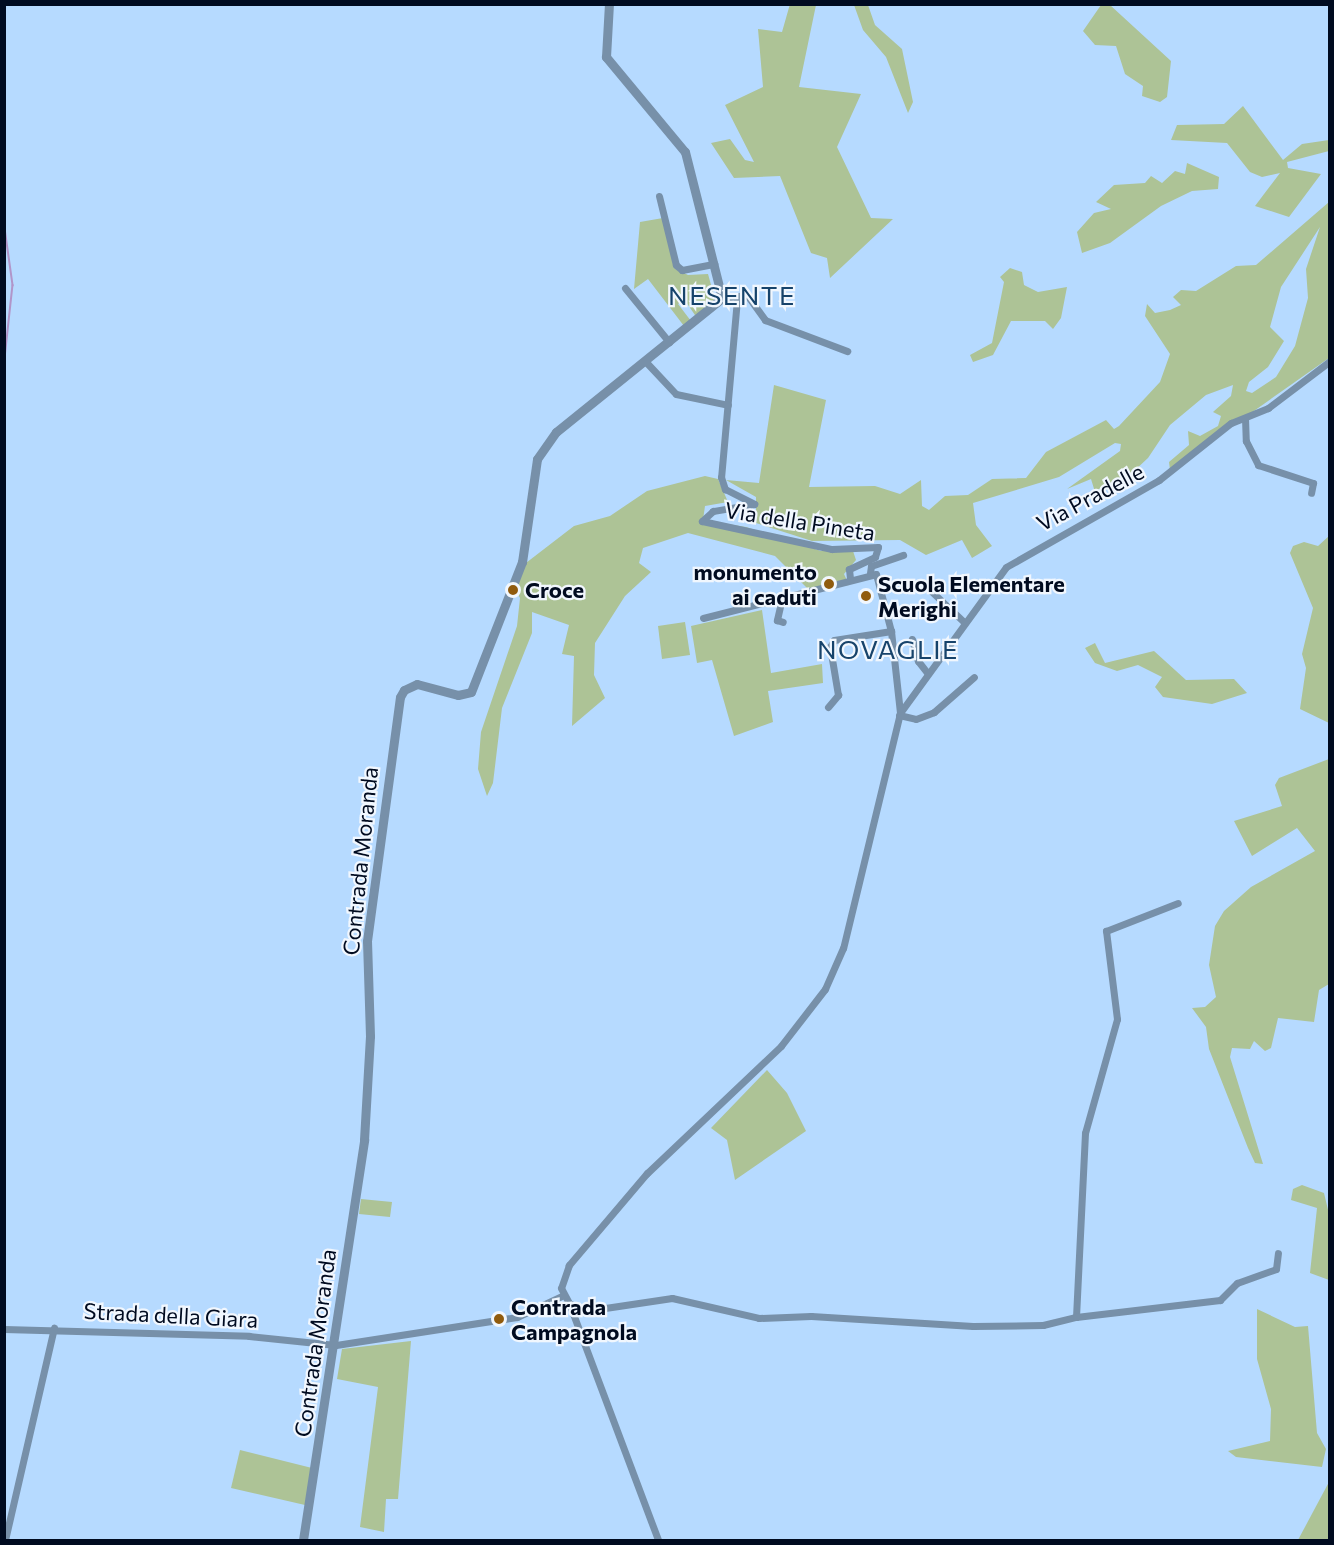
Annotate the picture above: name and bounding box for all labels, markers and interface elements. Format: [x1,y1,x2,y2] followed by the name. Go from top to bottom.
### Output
[668,279,796,311] district label: NESENTE
[1032,458,1148,536] street label: Via Pradelle
[723,496,877,546] street label: Via della Pineta
[694,558,817,610] place label: monumento ai caduti
[878,570,1065,622] place label: Scuola Elementare Merighi
[525,577,584,603] place label: Croce
[822,577,836,591] marker: monumento ai caduti
[506,583,520,597] marker: Croce
[859,589,873,603] marker: Scuola Elementare Merighi
[817,633,959,665] district label: NOVAGLIE
[337,765,383,957] street label: Contrada Moranda
[289,1247,341,1439] street label: Contrada Moranda
[511,1293,637,1344] place label: Contrada Campagnola
[83,1297,259,1333] street label: Strada della Giara
[492,1312,506,1326] marker: Contrada Campagnola

